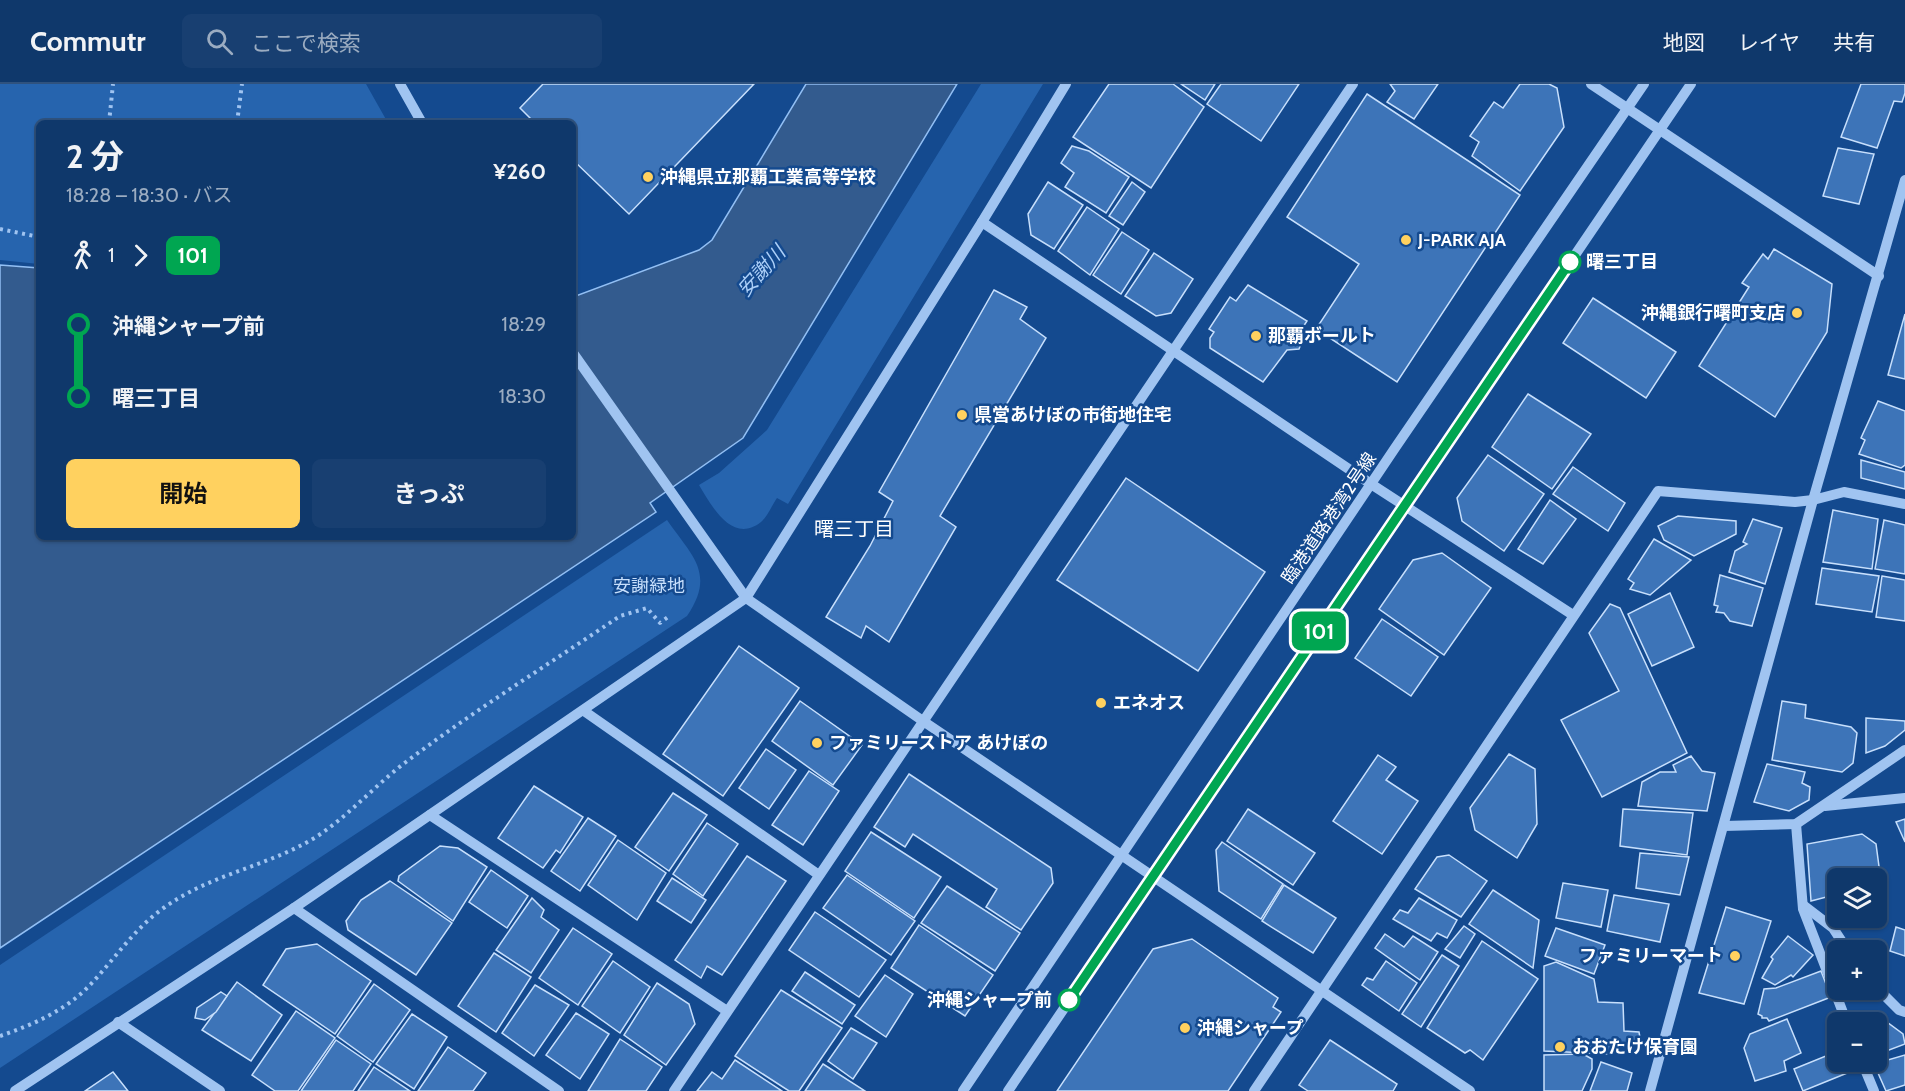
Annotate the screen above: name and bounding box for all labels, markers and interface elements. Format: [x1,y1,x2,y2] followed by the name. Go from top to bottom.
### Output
[182,14,602,68] search box
[30,24,146,58] text: Commutr
[203,25,236,58] icon: search
[251,30,361,57] text: ここで検索
[1663,30,1705,55] text: 地図
[1738,30,1800,55] text: レイヤ
[1833,30,1875,55] text: 共有
[66,136,124,176] text: 2 分
[493,158,546,185] text: ¥260
[660,166,876,188] place label: 沖縄県立那覇工業高等学校
[641,170,655,184] marker: 沖縄県立那覇工業高等学校
[66,183,233,207] text: 18:28 – 18:30 · バス
[1417,229,1507,251] place label: J-PARK AJA
[1399,233,1413,247] marker: J-PARK AJA
[66,239,99,272] icon: walk
[124,239,157,272] icon: forward
[732,239,791,301] water label: 安謝川
[108,243,115,267] text: 1
[178,243,208,268] text: 101
[1559,251,1581,273] marker: 曙三丁目
[1586,251,1658,273] place label: 曙三丁目
[1641,302,1785,324] place label: 沖縄銀行曙町支店
[1790,306,1804,320] marker: 沖縄銀行曙町支店
[501,312,546,336] text: 18:29
[112,313,265,340] text: 沖縄シャープ前
[1268,325,1376,347] place label: 那覇ボールト
[1249,329,1263,343] marker: 那覇ボールト
[498,384,546,408] text: 18:30
[112,385,200,412] text: 曙三丁目
[974,404,1172,426] place label: 県営あけぼの市街地住宅
[955,408,969,422] marker: 県営あけぼの市街地住宅
[1277,448,1381,588] street label: 臨港道路港湾2号線
[66,459,300,528] button: 開始
[312,459,546,528] button: きっぷ
[814,517,894,541] district label: 曙三丁目
[613,575,685,597] park label: 安謝緑地
[1284,612,1354,650] line badge: 101
[1304,619,1334,644] text: 101
[1113,692,1185,714] place label: エネオス
[1094,696,1108,710] marker: エネオス
[829,732,1048,754] place label: ファミリーストア あけぼの
[810,736,824,750] marker: ファミリーストア あけぼの
[1827,868,1887,1072] map controls
[1827,868,1887,928] button: layers
[1827,940,1887,1000] button: +
[1579,945,1723,967] place label: ファミリーマート
[1728,949,1742,963] marker: ファミリーマート
[927,989,1052,1011] place label: 沖縄シャープ前
[1058,989,1080,1011] marker: 沖縄シャープ前
[1827,1012,1887,1072] button: −
[1197,1017,1304,1039] place label: 沖縄シャープ
[1178,1021,1192,1035] marker: 沖縄シャープ
[1572,1036,1698,1058] place label: おおたけ保育園
[1553,1040,1567,1054] marker: おおたけ保育園

